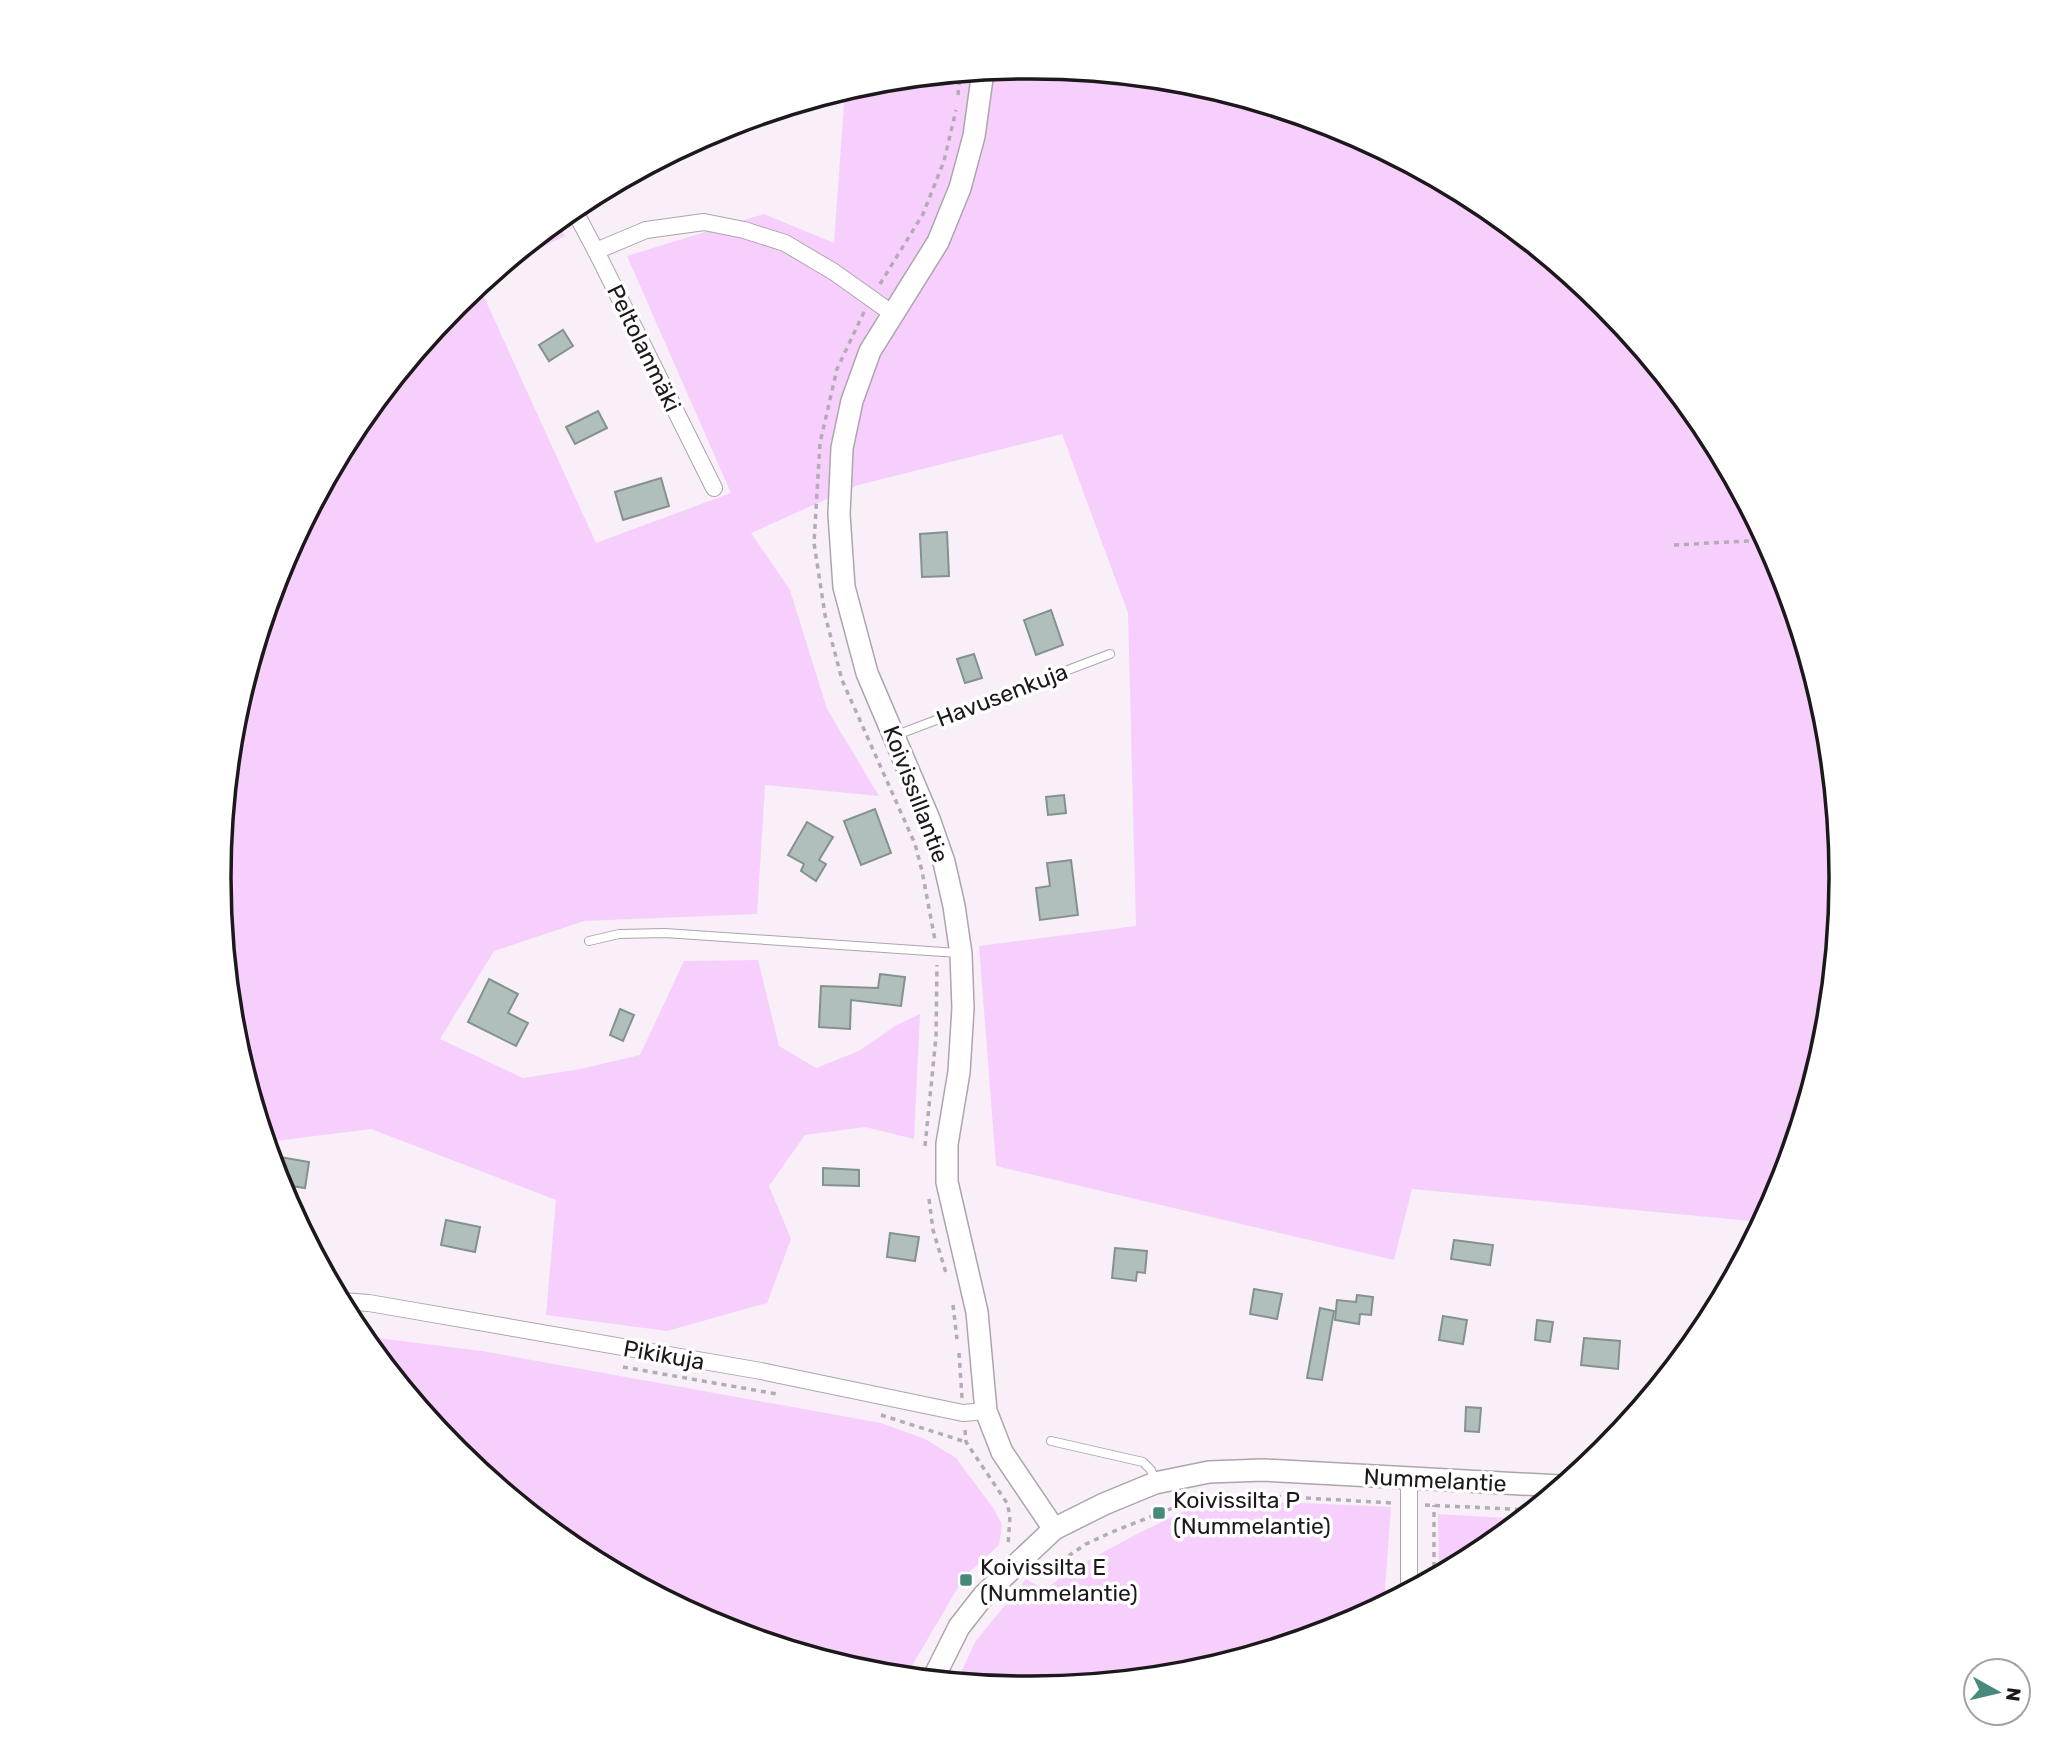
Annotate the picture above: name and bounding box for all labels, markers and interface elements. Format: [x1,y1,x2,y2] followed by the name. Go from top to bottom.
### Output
[601,280,687,416] street label: Peltolanmäki
[932,657,1072,733] street label: Havusenkuja
[877,722,955,866] street label: Koivissillantie
[621,1334,707,1376] street label: Pikikuja
[1363,1462,1507,1498] street label: Nummelantie
[1173,1486,1331,1540] place label: Koivissilta P (Nummelantie)
[1151,1505,1167,1521] marker: Koivissilta P (Nummelantie)
[980,1553,1138,1607] place label: Koivissilta E (Nummelantie)
[958,1572,974,1588] marker: Koivissilta E (Nummelantie)
[1962,1657,2032,1727] north arrow
[2001,1686,2026,1703] text: N

